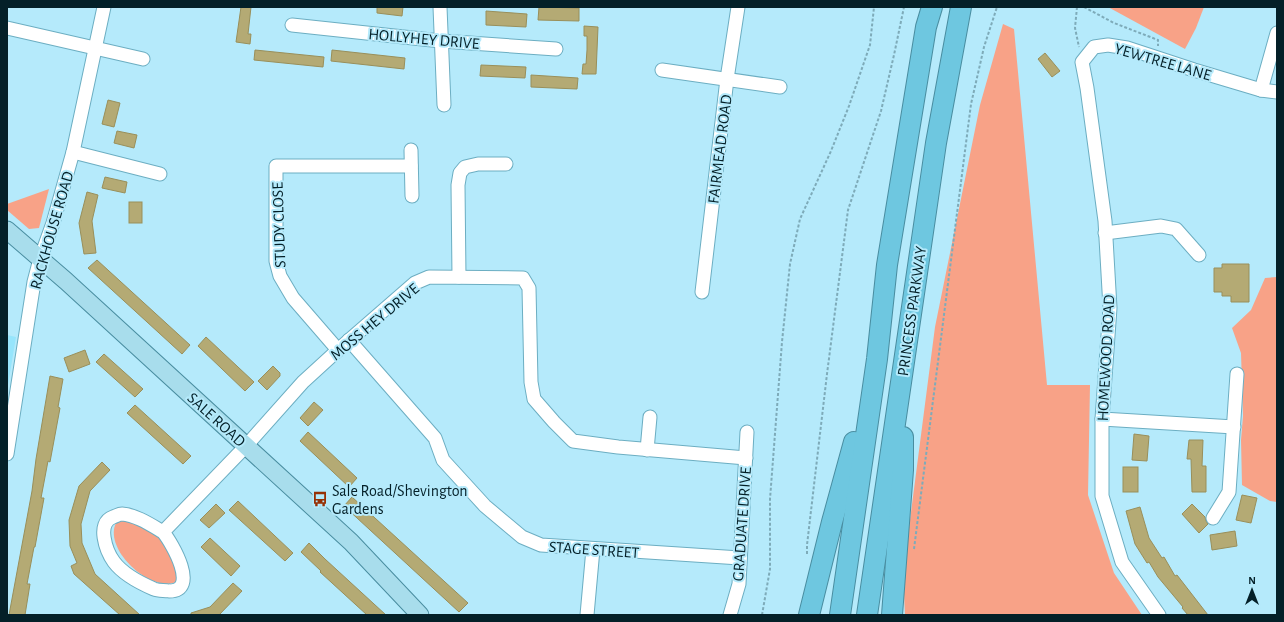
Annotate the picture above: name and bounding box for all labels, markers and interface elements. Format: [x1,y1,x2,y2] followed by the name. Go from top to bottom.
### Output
[368,26,480,52] street label: HOLLYHEY DRIVE
[1113,41,1213,83] street label: YEWTREE LANE
[705,94,735,205] street label: FAIRMEAD ROAD
[27,169,76,291] street label: RACKHOUSE ROAD
[269,181,288,268] street label: STUDY CLOSE
[895,245,929,377] street label: PRINCESS PARKWAY
[327,280,422,363] street label: MOSS HEY DRIVE
[1095,294,1117,422] street label: HOMEWOOD ROAD
[184,390,248,450] street label: SALE ROAD
[730,466,754,582] street label: GRADUATE DRIVE
[332,483,468,517] place label: Sale Road/Shevington Gardens
[311,490,329,508] bus stop icon: Sale Road/Shevington Gardens
[548,539,640,561] street label: STAGE STREET
[1232,570,1272,610] north arrow
[1248,575,1256,586] text: N

